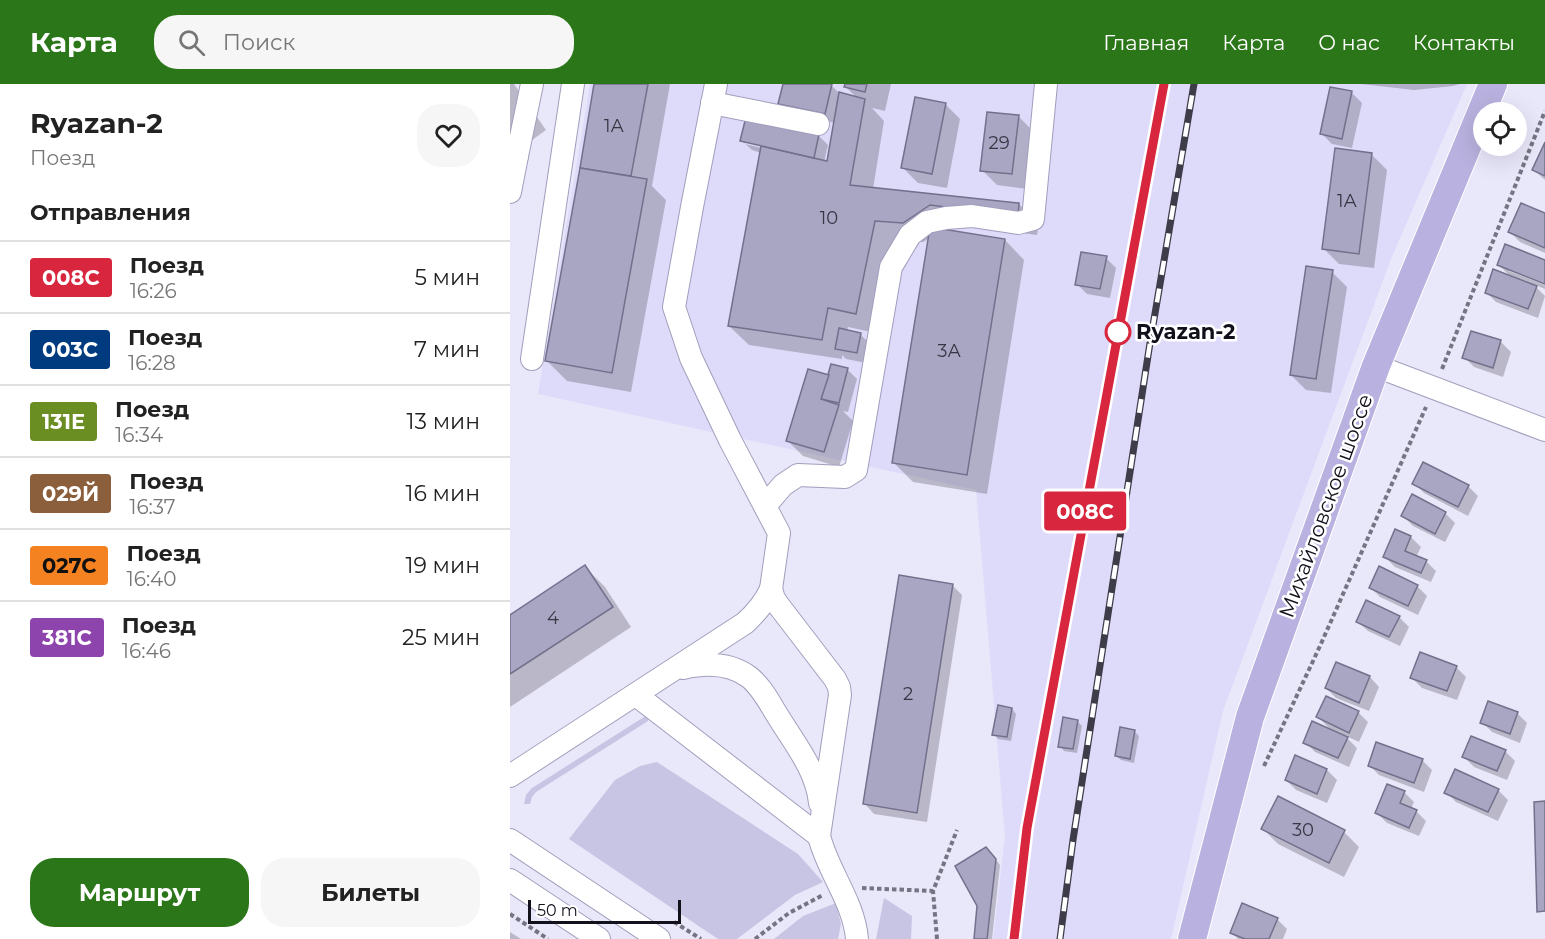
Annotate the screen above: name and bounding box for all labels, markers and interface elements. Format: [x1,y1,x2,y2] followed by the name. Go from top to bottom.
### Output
[154,15,574,69] search box
[30,25,118,59] text: Карта
[175,26,208,59] icon: search
[223,29,295,56] text: Поиск
[1103,30,1189,55] text: Главная
[1222,30,1285,55] text: Карта
[1318,30,1380,55] text: О нас
[1413,30,1515,55] text: Контакты
[1473,102,1527,156] map controls
[1473,102,1527,156] button: locate
[417,104,480,167] button: heart
[30,106,163,140] text: Ryazan-2
[604,115,625,137] house number: 1А
[988,132,1010,154] house number: 29
[30,146,95,170] text: Поезд
[1337,190,1358,212] house number: 1А
[30,199,191,226] text: Отправления
[820,207,838,229] house number: 10
[130,252,204,279] text: Поезд
[414,264,480,291] text: 5 мин
[42,265,100,290] text: 008С
[130,279,177,303] text: 16:26
[1105,319,1131,345] marker: Ryazan-2
[1136,319,1236,344] place label: Ryazan-2
[128,324,202,351] text: Поезд
[414,336,480,363] text: 7 мин
[42,337,98,362] text: 003С
[937,340,961,362] house number: 3А
[128,351,176,375] text: 16:28
[1273,391,1378,621] street label: Михайловское шоссе
[115,396,189,423] text: Поезд
[407,408,480,435] text: 13 мин
[42,409,85,434] text: 131Е
[115,423,163,447] text: 16:34
[129,468,203,495] text: Поезд
[406,480,480,507] text: 16 мин
[42,481,99,506] text: 029Й
[1043,492,1127,530] line badge: 008С
[129,495,176,519] text: 16:37
[1056,499,1114,524] text: 008С
[126,540,201,567] text: Поезд
[406,552,480,579] text: 19 мин
[42,553,96,578] text: 027С
[126,567,177,591] text: 16:40
[547,607,559,629] house number: 4
[122,612,196,639] text: Поезд
[402,624,480,651] text: 25 мин
[42,625,92,650] text: 381С
[122,639,171,663] text: 16:46
[903,683,913,705] house number: 2
[1292,819,1314,841] house number: 30
[30,858,249,927] button: Маршрут
[261,858,480,927] button: Билеты
[528,897,681,924] scale bar
[537,901,578,920] text: 50 m

